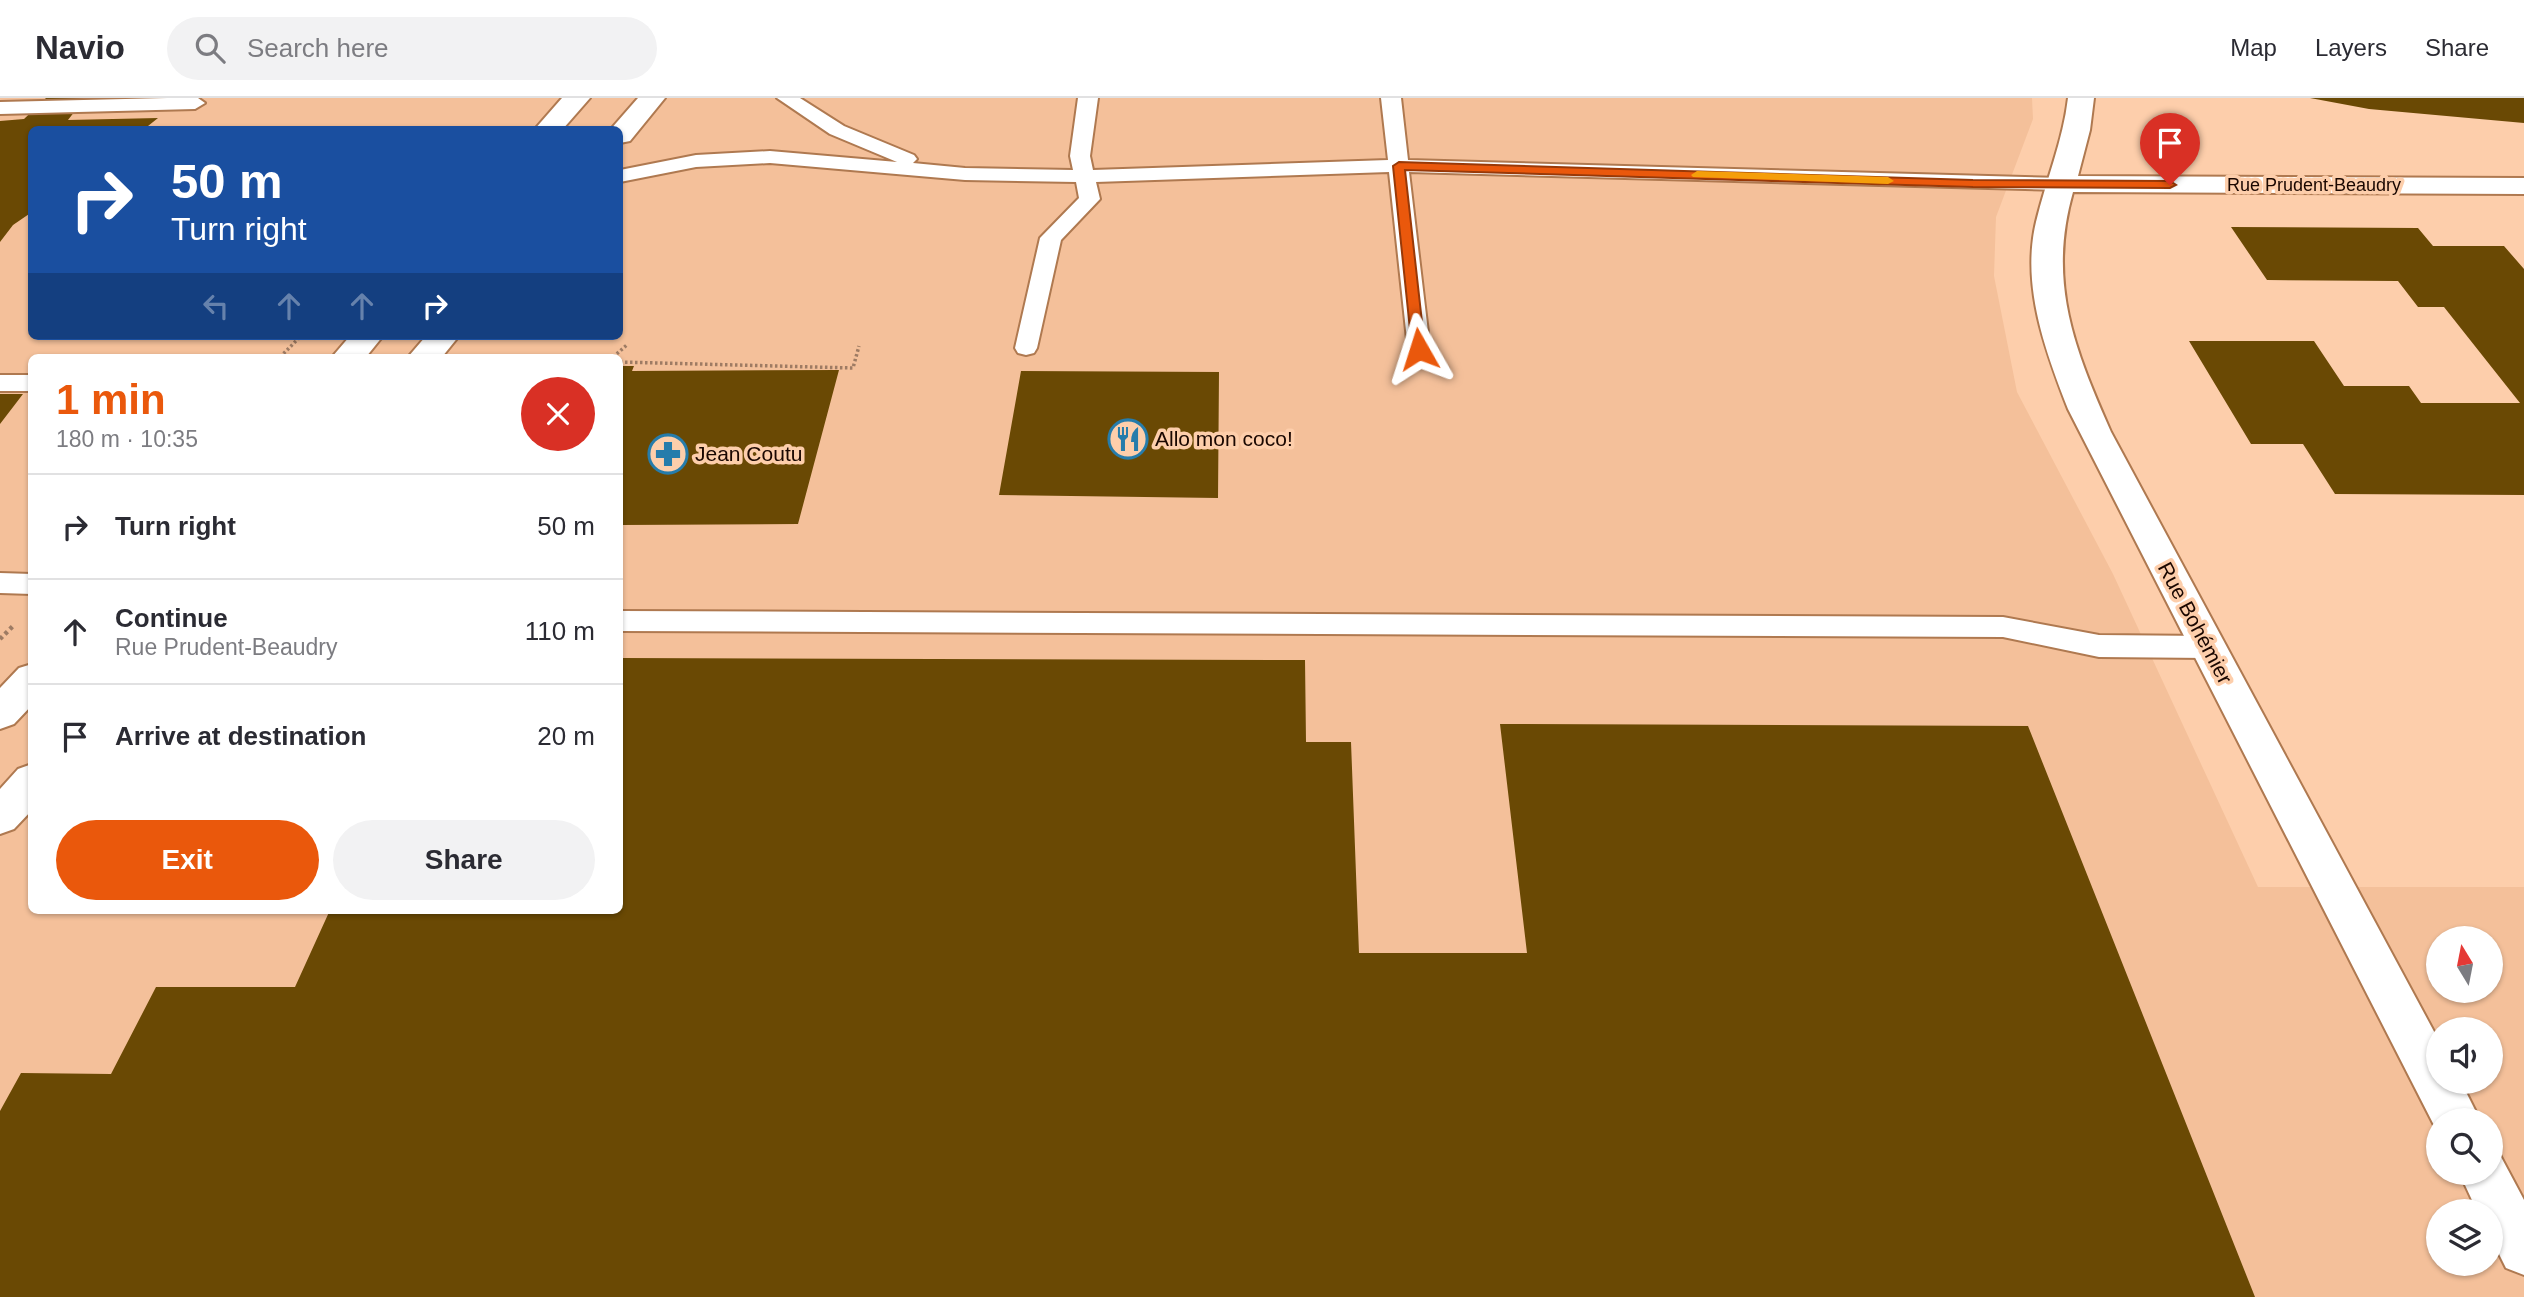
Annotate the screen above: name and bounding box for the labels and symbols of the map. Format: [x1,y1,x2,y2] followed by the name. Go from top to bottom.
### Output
[2140,113,2200,185] pin
[2227,175,2401,195] street label: Rue Prudent-Beaudry
[1382,312,1456,386] position arrow
[1107,418,1149,460] restaurant icon: Allo mon coco!
[1155,427,1293,450] place label: Allo mon coco!
[647,433,689,475] pharmacy icon: Jean Coutu
[695,442,802,465] place label: Jean Coutu
[2154,558,2237,687] street label: Rue Bohémier
[2426,926,2502,1003] north arrow

